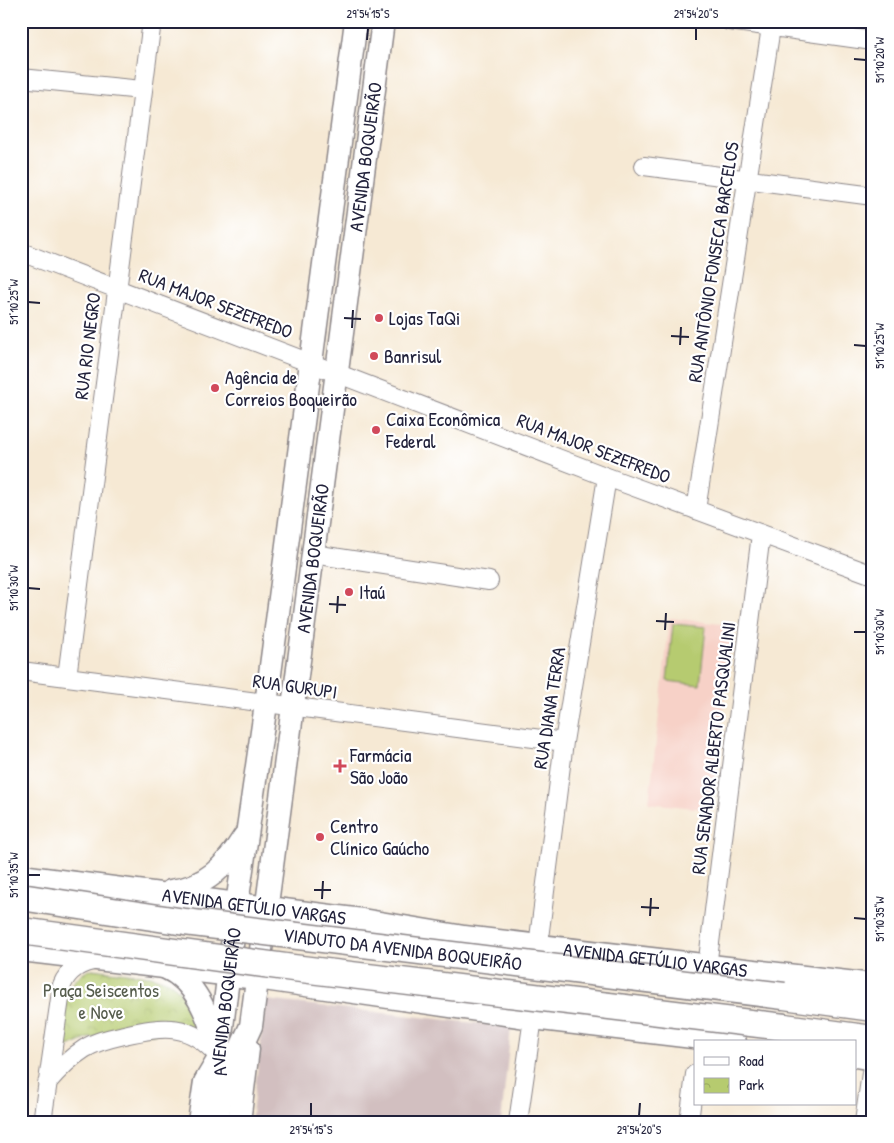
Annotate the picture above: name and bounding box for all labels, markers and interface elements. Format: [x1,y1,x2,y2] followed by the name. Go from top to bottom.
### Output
[347,5,390,22] text: 29°54'15"S
[674,5,719,22] text: 29°54'20"S
[871,36,888,83] text: 51°10'20"W
[342,81,388,233] street label: AVENIDA BOQUEIRÃO
[681,140,745,384] street label: RUA ANTÔNIO FONSECA BARCELOS
[135,262,297,344] street label: RUA MAJOR SEZEFREDO
[5,279,22,325] text: 51°10'25"W
[68,291,106,401] street label: RUA RIO NEGRO
[389,305,460,331] place label: Lojas TaQi
[373,312,385,324] marker: Lojas TaQi
[871,323,888,369] text: 51°10'25"W
[384,343,442,369] place label: Banrisul
[368,350,380,362] marker: Banrisul
[225,364,357,412] place label: Agência de Correios Boqueirão
[209,382,221,394] marker: Agência de Correios Boqueirão
[385,406,501,454] place label: Caixa Econômica Federal
[513,407,675,489] street label: RUA MAJOR SEZEFREDO
[370,424,382,436] marker: Caixa Econômica Federal
[290,482,335,634] street label: AVENIDA BOQUEIRÃO
[5,565,22,611] text: 51°10'30"W
[359,579,385,605] place label: Itaú
[343,586,355,598] marker: Itaú
[871,609,888,655] text: 51°10'30"W
[685,620,741,876] street label: RUA SENADOR ALBERTO PASQUALINI
[527,645,571,771] street label: RUA DIANA TERRA
[251,667,339,705] street label: RUA GURUPI
[349,742,412,790] place label: Farmácia São João
[334,760,346,772] marker: Farmácia São João
[330,813,429,861] place label: Centro Clínico Gaúcho
[314,831,326,843] marker: Centro Clínico Gaúcho
[5,852,22,898] text: 51°10'35"W
[161,881,348,931] street label: AVENIDA GETÚLIO VARGAS
[871,896,888,942] text: 51°10'35"W
[281,921,523,977] street label: VIADUTO DA AVENIDA BOQUEIRÃO
[205,926,247,1078] street label: AVENIDA BOQUEIRÃO
[562,936,749,983] street label: AVENIDA GETÚLIO VARGAS
[43,977,159,1025] park label: Praça Seiscentos e Nove
[694,1040,856,1106] legend
[739,1050,764,1071] text: Road
[739,1074,764,1095] text: Park
[290,1121,333,1138] text: 29°54'15"S
[617,1121,662,1138] text: 29°54'20"S

